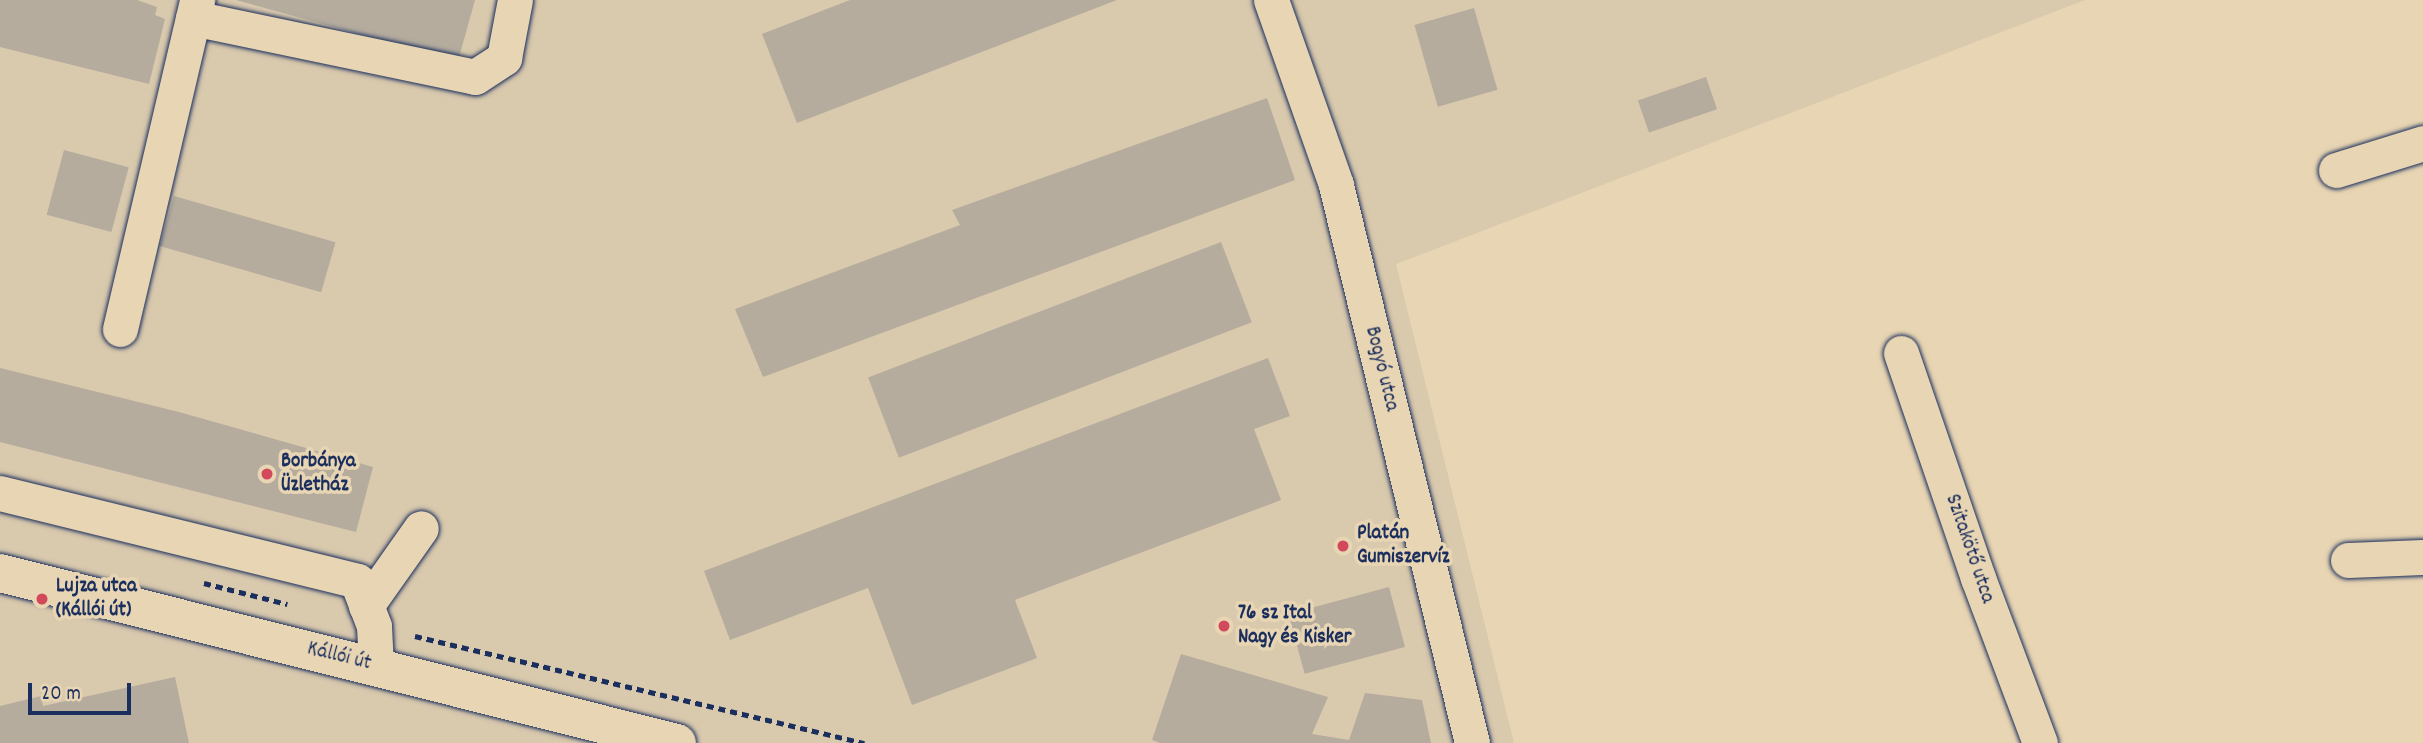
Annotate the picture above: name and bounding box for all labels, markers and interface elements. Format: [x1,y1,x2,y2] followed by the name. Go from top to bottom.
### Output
[1358,324,1404,414] street label: Bogyó utca
[281,449,356,499] place label: Borbánya Üzletház
[259,466,275,482] marker: Borbánya Üzletház
[1939,491,1999,607] street label: Szitakötő utca
[1357,521,1449,571] place label: Platán Gumiszervíz
[1335,538,1351,554] marker: Platán Gumiszervíz
[56,574,137,624] place label: Lujza utca (Kállói út)
[34,591,50,607] marker: Lujza utca (Kállói út)
[1238,601,1351,651] place label: 76 sz Ital Nagy és Kisker
[1216,618,1232,634] marker: 76 sz Ital Nagy és Kisker
[304,637,374,677] street label: Kállói út
[32,670,135,714] scale bar
[41,680,81,710] text: 20 m

